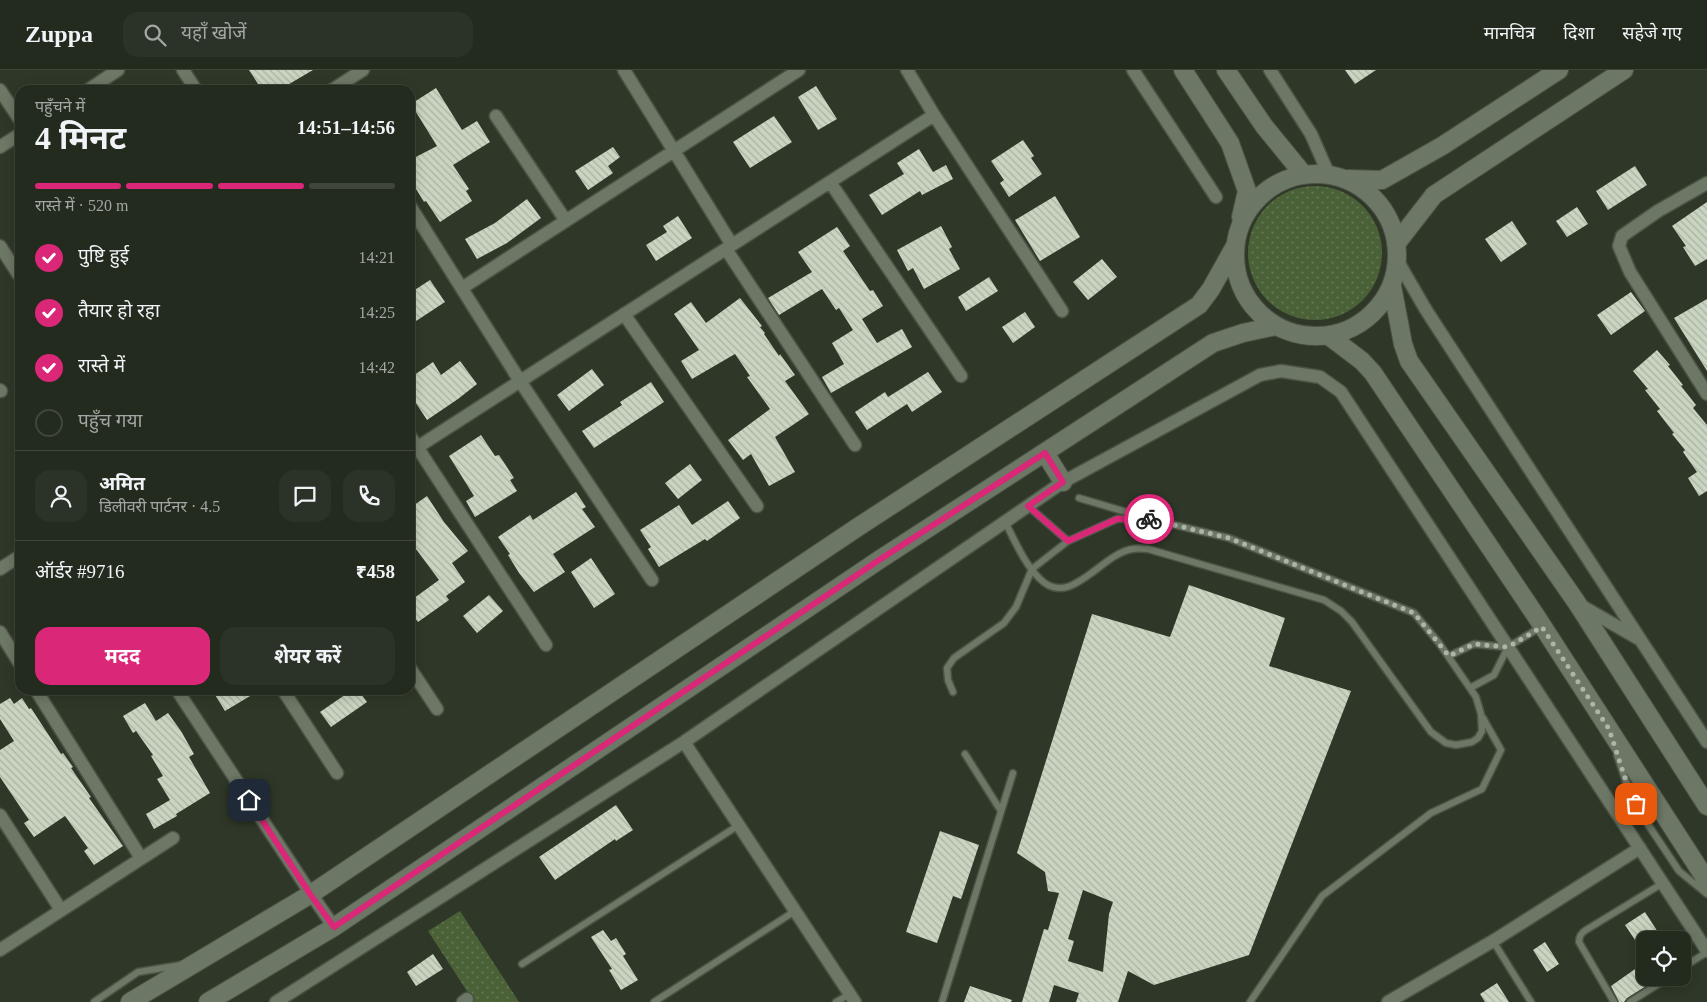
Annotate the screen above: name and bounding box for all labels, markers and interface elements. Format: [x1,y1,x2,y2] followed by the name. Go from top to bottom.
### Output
[123,12,473,57] search box
[25,21,93,47] text: Zuppa
[141,21,169,49] icon: search
[181,22,246,43] text: यहाँ खोजें
[1484,23,1535,43] text: मानचित्र
[1563,23,1594,43] text: दिशा
[1622,23,1682,43] text: सहेजे गए
[35,98,85,115] text: पहुँचने में
[297,117,395,138] text: 14:51–14:56
[35,120,126,156] text: 4 मिनट
[35,197,128,214] text: रास्ते में · 520 m
[35,244,63,272] icon: check
[78,245,129,266] text: पुष्टि हुई
[359,249,395,266] text: 14:21
[35,299,63,327] icon: check
[78,300,160,321] text: तैयार हो रहा
[359,304,395,321] text: 14:25
[35,354,63,382] icon: check
[78,355,125,376] text: रास्ते में
[359,359,395,376] text: 14:42
[78,410,142,431] text: पहुँच गया
[35,470,87,522] button: person
[279,470,331,522] button: chat
[343,470,395,522] button: phone
[99,473,145,494] text: अमित
[1124,494,1174,544] courier
[99,498,220,515] text: डिलीवरी पार्टनर · 4.5
[1135,505,1163,533] icon: bike
[35,561,125,582] text: ऑर्डर #9716
[356,561,395,582] text: ₹458
[35,627,210,685] button: मदद
[220,627,395,685] button: शेयर करें
[228,779,270,821] pin
[1615,783,1657,825] pin
[235,786,263,814] icon: home
[1622,790,1650,818] icon: bag
[1636,931,1691,986] map controls
[1636,931,1691,986] button: locate

